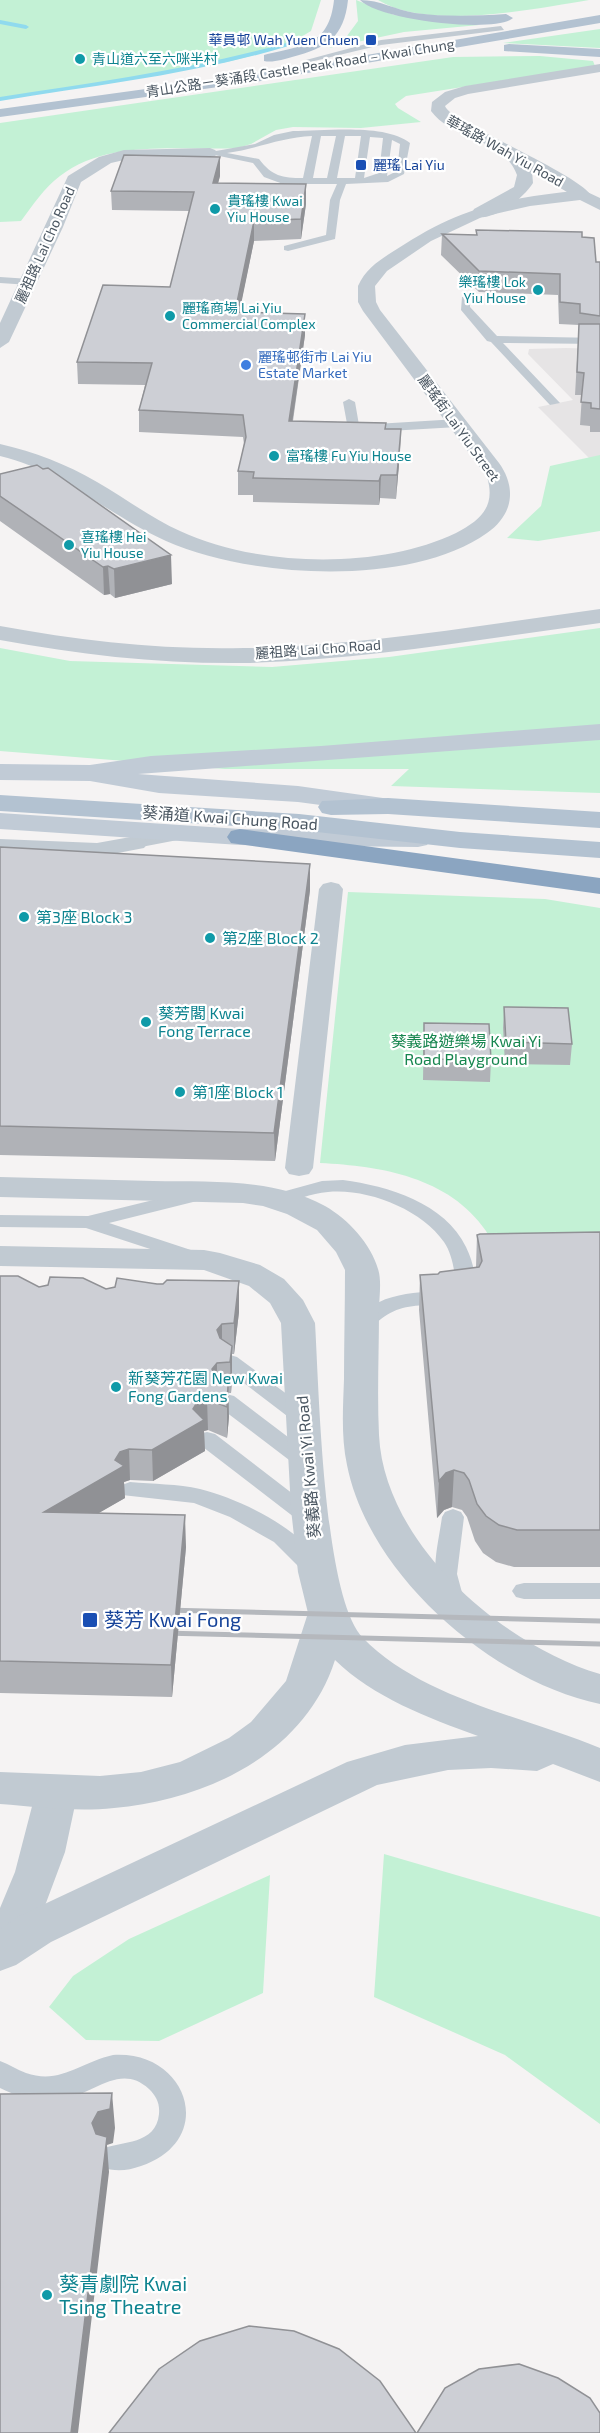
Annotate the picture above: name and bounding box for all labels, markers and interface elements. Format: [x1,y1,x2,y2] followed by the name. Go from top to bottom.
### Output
[209,31,359,48] place label: 華員邨 Wah Yuen Chuen
[364,33,378,47] marker: 華員邨 Wah Yuen Chuen
[144,35,456,100] street label: 青山公路－葵涌段 Castle Peak Road – Kwai Chung
[92,50,218,67] place label: 青山道六至六咪半村
[73,52,87,66] marker: 青山道六至六咪半村
[444,111,567,190] street label: 華瑤路 Wah Yiu Road
[373,156,445,173] place label: 麗瑤 Lai Yiu
[354,158,368,172] marker: 麗瑤 Lai Yiu
[11,184,78,306] street label: 麗祖路 Lai Cho Road
[227,192,303,225] place label: 貴瑤樓 Kwai Yiu House
[208,202,222,216] marker: 貴瑤樓 Kwai Yiu House
[459,273,526,306] place label: 樂瑤樓 Lok Yiu House
[531,283,545,297] marker: 樂瑤樓 Lok Yiu House
[182,299,316,332] place label: 麗瑤商場 Lai Yiu Commercial Complex
[163,309,177,323] marker: 麗瑤商場 Lai Yiu Commercial Complex
[258,348,372,381] place label: 麗瑤邨街市 Lai Yiu Estate Market
[239,358,253,372] marker: 麗瑤邨街市 Lai Yiu Estate Market
[415,371,504,484] street label: 麗瑤街 Lai Yiu Street
[286,447,412,464] place label: 富瑤樓 Fu Yiu House
[267,449,281,463] marker: 富瑤樓 Fu Yiu House
[81,528,146,561] place label: 喜瑤樓 Hei Yiu House
[62,538,76,552] marker: 喜瑤樓 Hei Yiu House
[255,636,381,661] street label: 麗祖路 Lai Cho Road
[141,802,319,833] street label: 葵涌道 Kwai Chung Road
[36,907,133,926] place label: 第3座 Block 3
[17,910,31,924] marker: 第3座 Block 3
[222,928,319,947] place label: 第2座 Block 2
[203,931,217,945] marker: 第2座 Block 2
[158,1003,251,1040] place label: 葵芳閣 Kwai Fong Terrace
[139,1015,153,1029] marker: 葵芳閣 Kwai Fong Terrace
[391,1031,541,1068] park label: 葵義路遊樂場 Kwai Yi Road Playground
[192,1082,283,1101] place label: 第1座 Block 1
[173,1085,187,1099] marker: 第1座 Block 1
[128,1368,283,1405] place label: 新葵芳花園 New Kwai Fong Gardens
[109,1380,123,1394] marker: 新葵芳花園 New Kwai Fong Gardens
[292,1395,323,1539] street label: 葵義路 Kwai Yi Road
[104,1607,241,1631] place label: 葵芳 Kwai Fong
[81,1611,99,1629] marker: 葵芳 Kwai Fong
[59,2271,187,2318] place label: 葵青劇院 Kwai Tsing Theatre
[40,2288,54,2302] marker: 葵青劇院 Kwai Tsing Theatre

